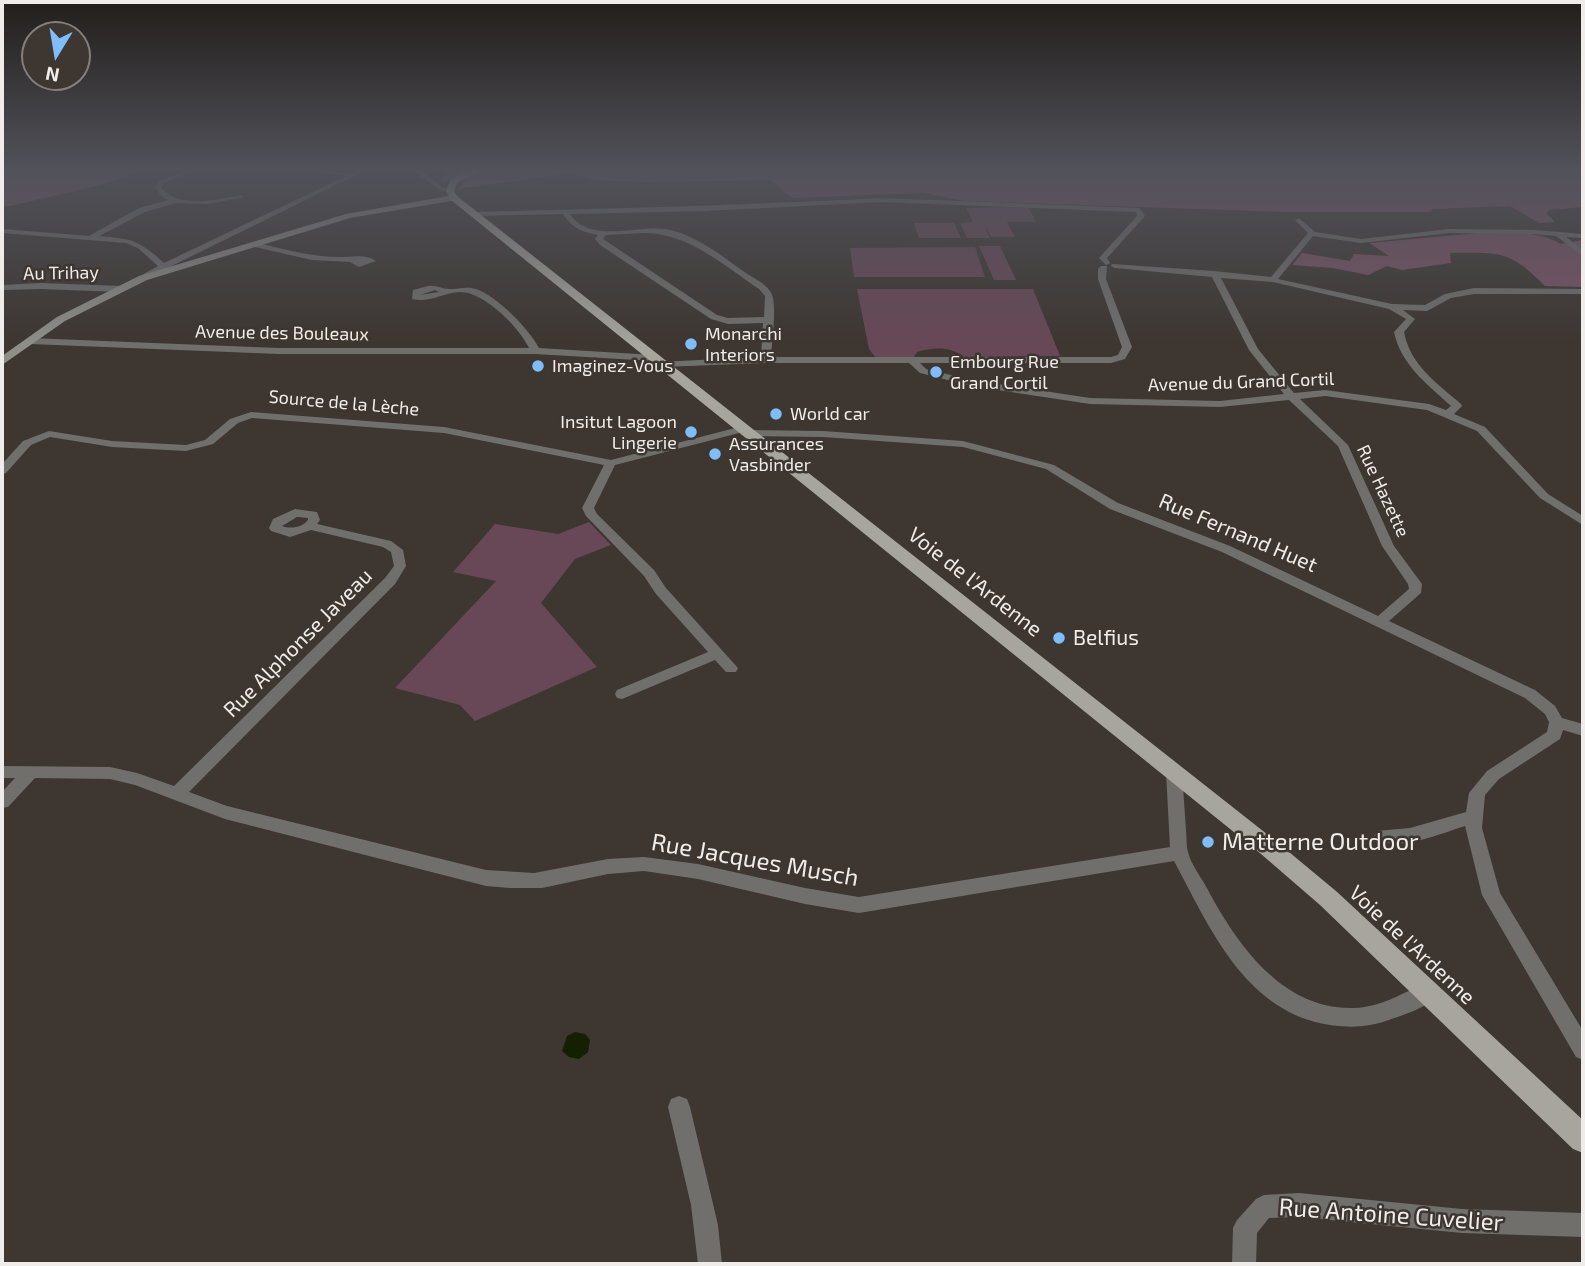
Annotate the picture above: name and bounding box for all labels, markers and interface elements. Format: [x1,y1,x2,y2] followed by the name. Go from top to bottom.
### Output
[21,21,91,91] north arrow
[43,63,61,88] text: N
[23,262,99,284] street label: Au Trihay
[195,321,369,345] street label: Avenue des Bouleaux
[705,323,782,366] place label: Monarchi Interiors
[683,336,699,352] marker: Monarchi Interiors
[950,351,1059,394] place label: Embourg Rue Grand Cortil
[552,355,673,377] place label: Imaginez-Vous
[530,358,546,374] marker: Imaginez-Vous
[928,364,944,380] marker: Embourg Rue Grand Cortil
[1147,368,1335,396] street label: Avenue du Grand Cortil
[268,386,420,420] street label: Source de la Lèche
[790,403,870,425] place label: World car
[768,406,784,422] marker: World car
[560,411,677,453] place label: Insitut Lagoon Lingerie
[683,424,699,440] marker: Insitut Lagoon Lingerie
[729,433,824,476] place label: Assurances Vasbinder
[1352,441,1414,541] street label: Rue Hazette
[707,446,723,462] marker: Assurances Vasbinder
[1155,488,1321,578] street label: Rue Fernand Huet
[903,522,1047,642] street label: Voie de l'Ardenne
[218,563,378,723] street label: Rue Alphonse Javeau
[1073,625,1139,651] place label: Belfius
[1051,630,1067,646] marker: Belfius
[649,828,861,892] street label: Rue Jacques Musch
[1222,828,1419,856] place label: Matterne Outdoor
[1200,834,1216,850] marker: Matterne Outdoor
[1344,880,1480,1010] street label: Voie de l'Ardenne
[1278,1193,1504,1237] street label: Rue Antoine Cuvelier

